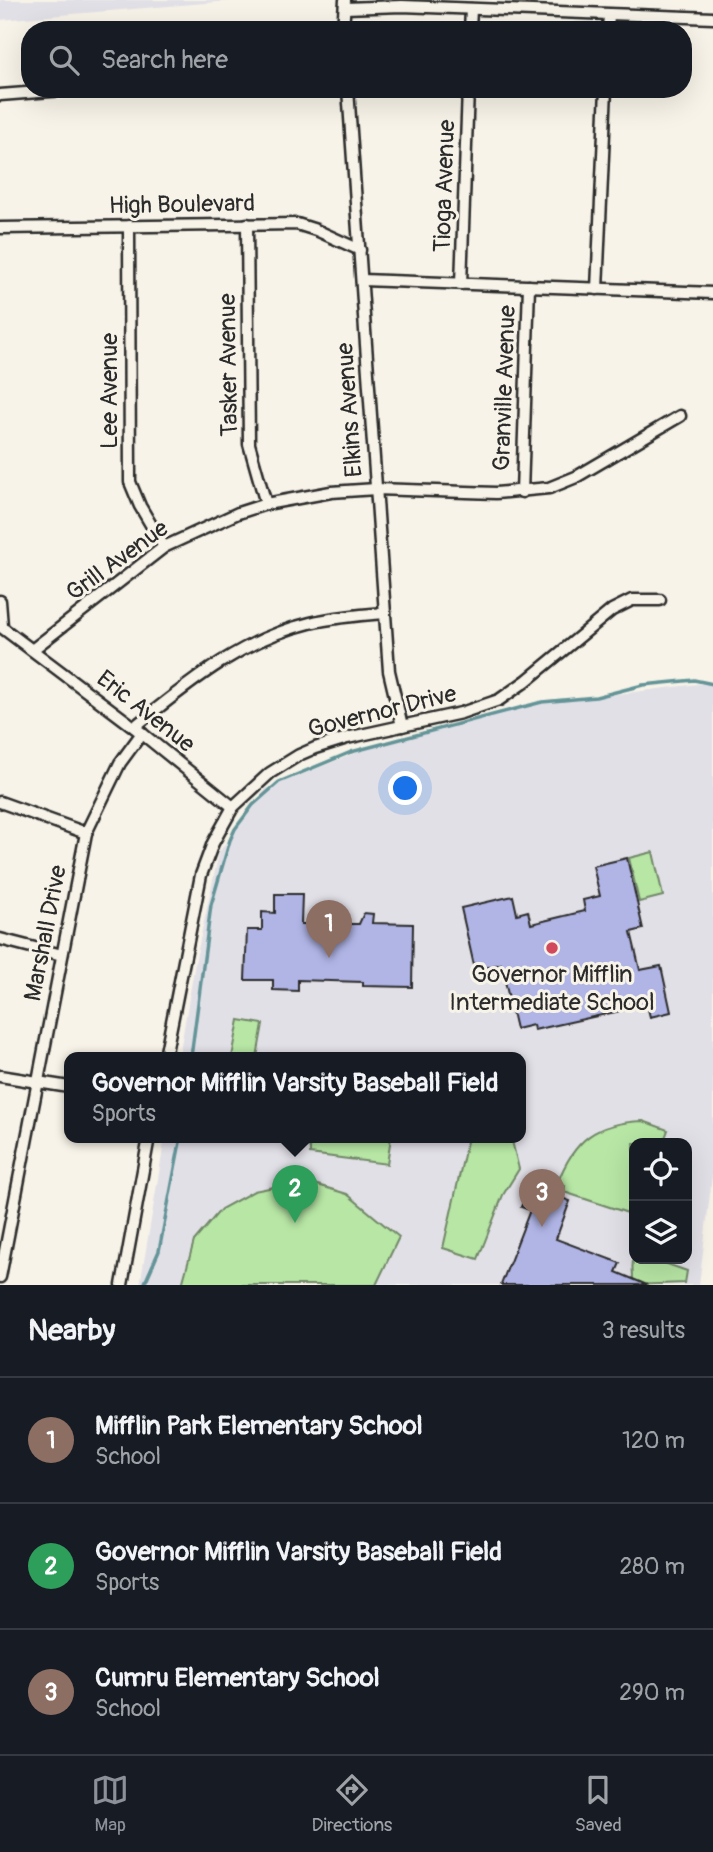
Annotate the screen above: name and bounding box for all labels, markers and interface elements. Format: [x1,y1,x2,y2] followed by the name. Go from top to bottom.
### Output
[21,21,692,98] search box
[45,41,83,79] icon: search
[101,44,228,76] text: Search here
[428,119,461,253] street label: Tioga Avenue
[109,189,255,220] street label: High Boulevard
[213,293,244,437] street label: Tasker Avenue
[487,304,522,471] street label: Granville Avenue
[95,333,124,449] street label: Lee Avenue
[330,341,369,478] street label: Elkins Avenue
[61,514,174,607] street label: Grill Avenue
[91,664,201,759] street label: Eric Avenue
[305,679,460,744] street label: Governor Drive
[388,771,422,805] your location
[18,862,73,1004] street label: Marshall Drive
[306,900,352,958] pin: 1
[544,940,560,956] marker: Governor Mifflin Intermediate School
[449,960,655,1017] place label: Governor Mifflin Intermediate School
[64,1052,526,1143] popup
[92,1067,498,1099] text: Governor Mifflin Varsity Baseball Field
[92,1099,156,1128] text: Sports
[629,1138,692,1264] map controls
[629,1138,692,1201] button: locate
[272,1165,318,1223] pin: 2
[519,1169,565,1227] pin: 3
[629,1201,692,1264] button: layers
[28,1312,115,1349] text: Nearby
[602,1316,685,1345] text: 3 results
[95,1410,423,1442] text: Mifflin Park Elementary School
[47,1426,56,1455] text: 1
[622,1426,685,1455] text: 120 m
[95,1442,161,1471] text: School
[95,1536,502,1568] text: Governor Mifflin Varsity Baseball Field
[45,1552,57,1581] text: 2
[619,1552,685,1581] text: 280 m
[95,1568,159,1597] text: Sports
[95,1662,380,1694] text: Cumru Elementary School
[45,1678,57,1707] text: 3
[619,1678,685,1707] text: 290 m
[95,1694,161,1723] text: School
[91,1771,129,1837] tab: Map
[312,1771,392,1837] tab: Directions
[575,1771,622,1837] tab: Saved

